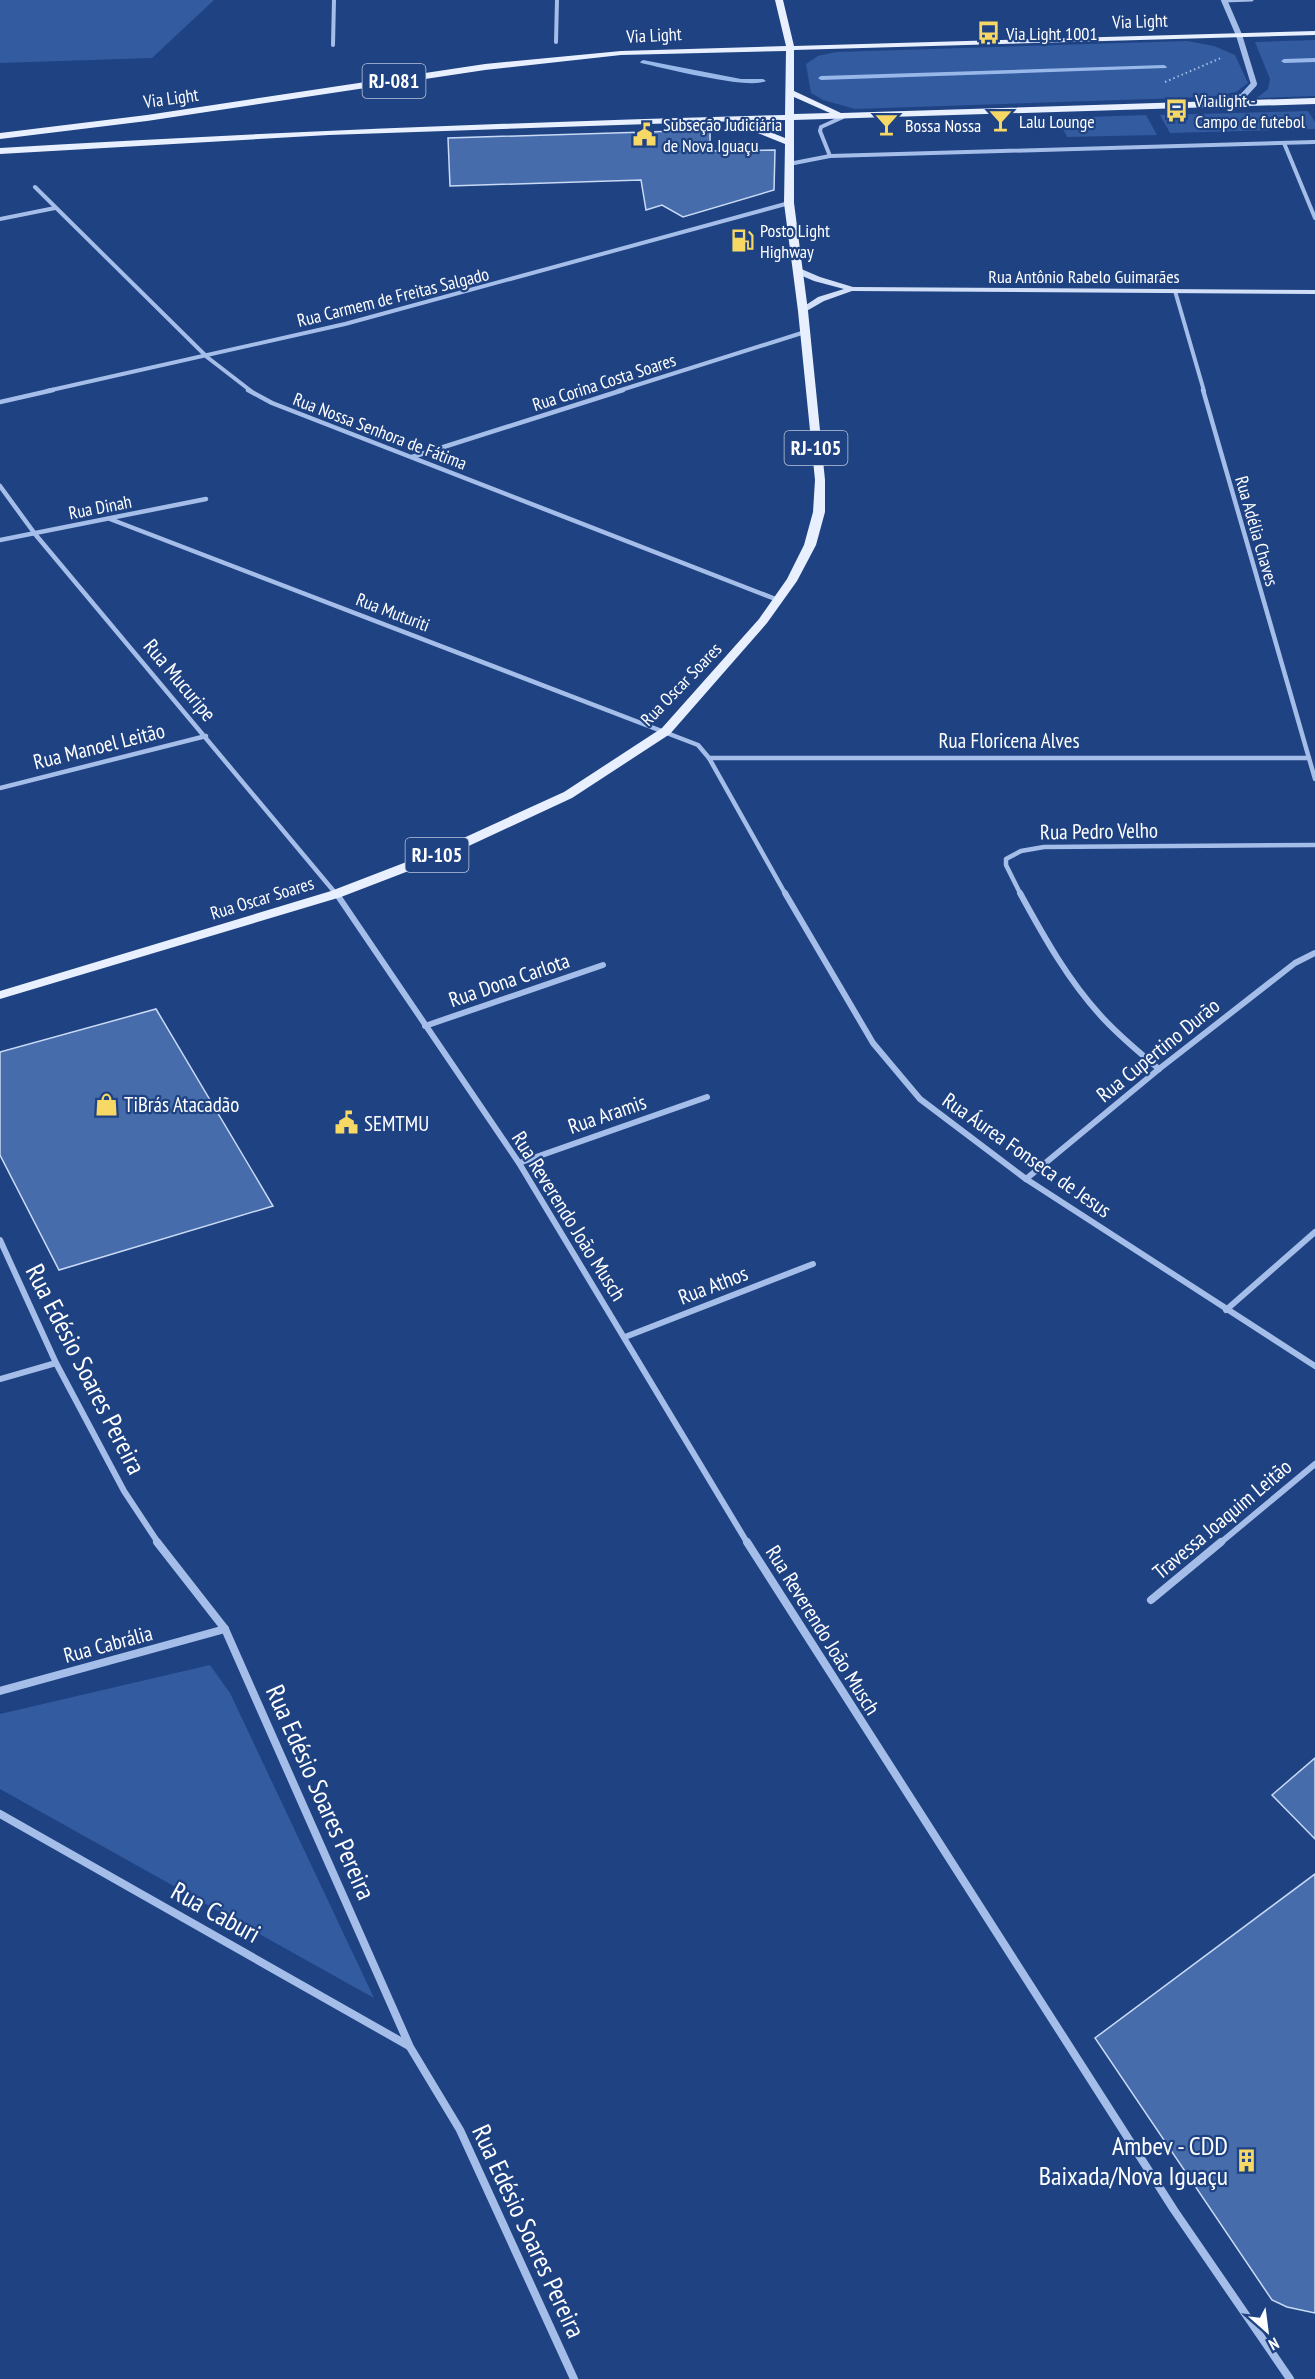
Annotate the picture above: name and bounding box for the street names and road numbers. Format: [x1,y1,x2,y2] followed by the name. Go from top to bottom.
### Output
[1111,9,1168,33] street label: Via Light
[625,22,682,48] street label: Via Light
[362,64,426,98] road number: RJ-081
[141,83,200,113] street label: Via Light
[295,262,491,332] street label: Rua Carmem de Freitas Salgado
[988,265,1180,288] street label: Rua Antônio Rabelo Guimarães
[529,348,679,416] street label: Rua Corina Costa Soares
[290,387,470,475] street label: Rua Nossa Senhora de Fátima
[784,431,848,465] road number: RJ-105
[1230,473,1284,589] street label: Rua Adélia Chaves
[66,490,134,524] street label: Rua Dinah
[353,587,433,637] street label: Rua Muturiti
[138,633,222,727] street label: Rua Mucuripe
[636,638,726,730] street label: Rua Oscar Soares
[31,717,167,775] street label: Rua Manoel Leitão
[938,727,1080,754] street label: Rua Floricena Alves
[1040,816,1158,846] street label: Rua Pedro Velho
[406,838,468,872] road number: RJ-105
[208,871,316,925] street label: Rua Oscar Soares
[445,947,573,1013] street label: Rua Dona Carlota
[1091,992,1225,1108] street label: Rua Cupertino Durão
[937,1087,1117,1223] street label: Rua Áurea Fonseca de Jesus
[564,1088,650,1140] street label: Rua Aramis
[506,1126,632,1306] street label: Rua Reverendo João Musch
[19,1258,153,1480] street label: Rua Edésio Soares Pereira
[674,1259,752,1311] street label: Rua Athos
[1147,1453,1297,1585] street label: Travessa Joaquim Leitão
[760,1540,886,1720] street label: Rua Reverendo João Musch
[61,1619,155,1669] street label: Rua Cabrália
[259,1679,383,1905] street label: Rua Edésio Soares Pereira
[166,1874,266,1950] street label: Rua Caburi
[465,2119,593,2343] street label: Rua Edésio Soares Pereira

